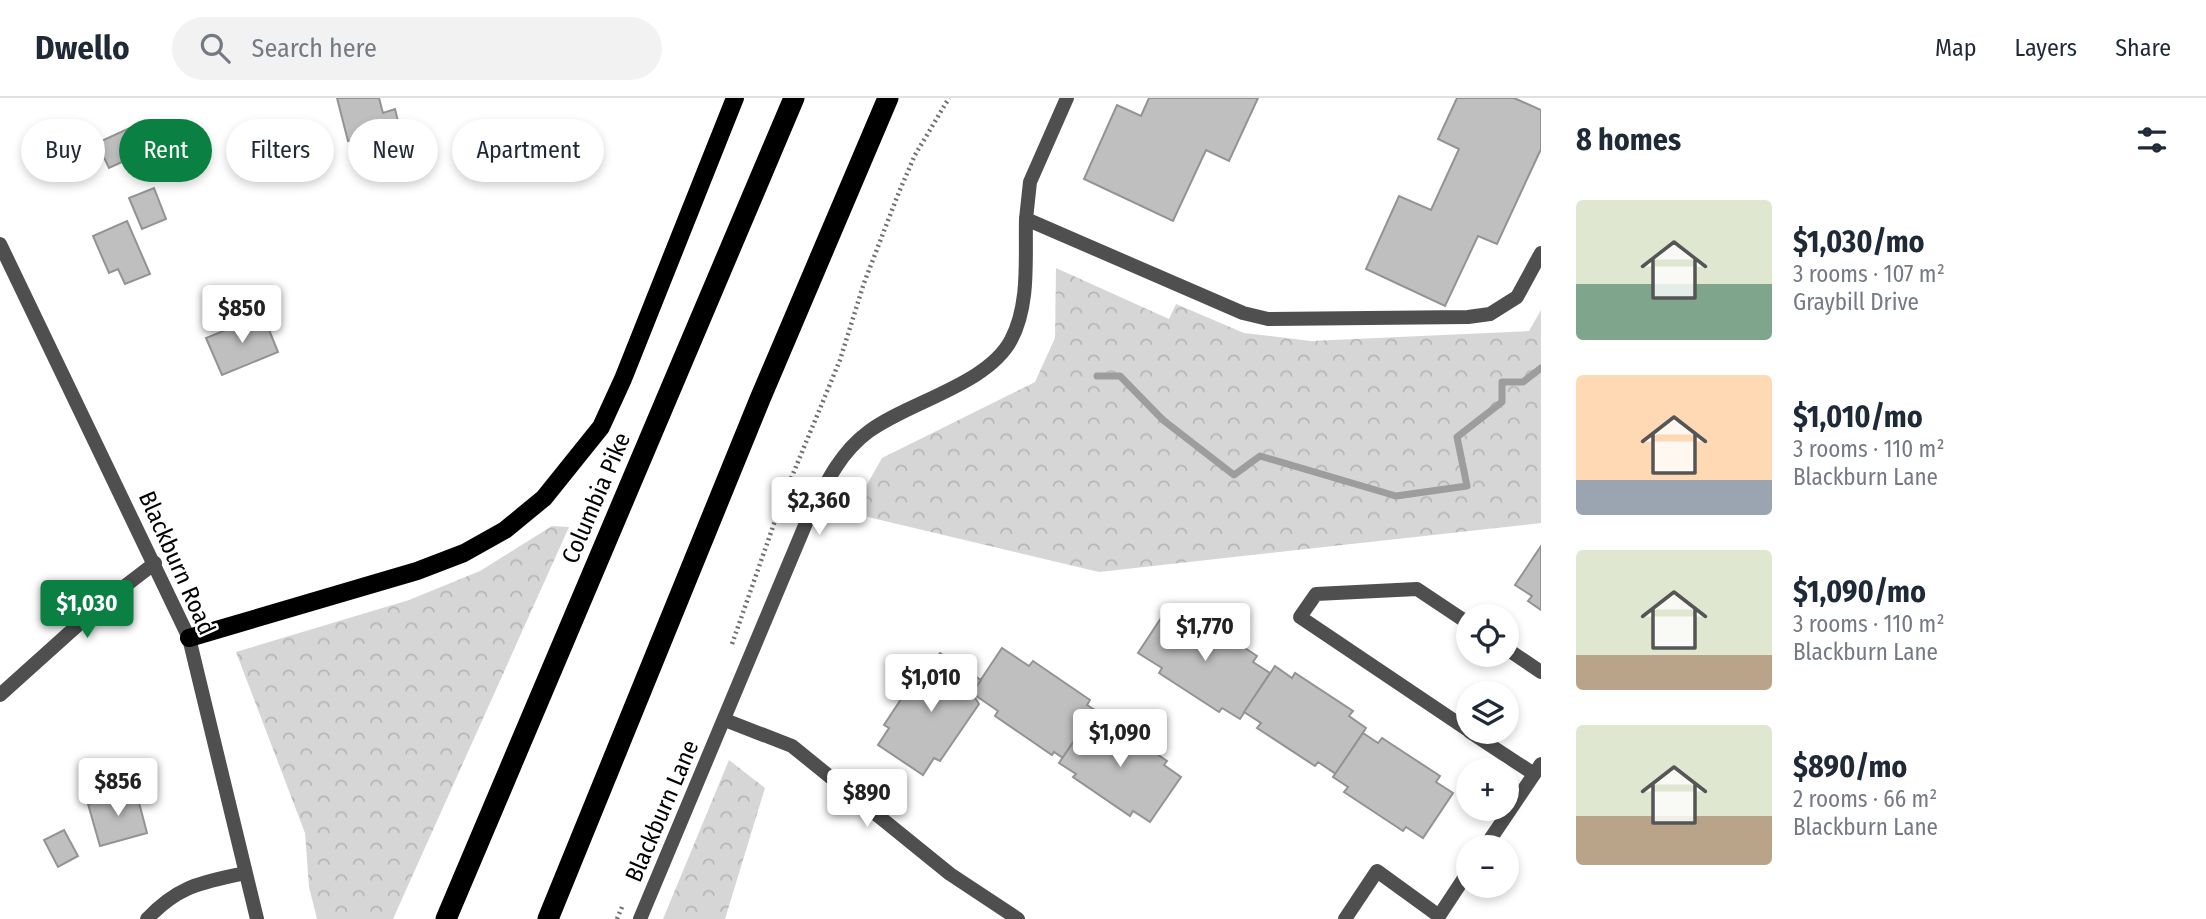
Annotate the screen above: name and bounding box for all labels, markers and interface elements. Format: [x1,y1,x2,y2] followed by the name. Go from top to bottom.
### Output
[172,17,662,80] search box
[35,28,130,68] text: Dwello
[196,29,234,67] icon: search
[252,33,377,64] text: Search here
[1935,34,1977,62] text: Map
[2015,34,2077,62] text: Layers
[2115,34,2171,62] text: Share
[21,119,105,182] chip: Buy
[119,119,212,182] chip: Rent
[226,119,334,182] chip: Filters
[348,119,438,182] chip: New
[452,119,604,182] chip: Apartment
[2133,121,2171,159] icon: filters
[1576,122,1681,158] text: 8 homes
[1793,224,1925,260] text: $1,030/mo
[1632,228,1716,312] icon: home
[1793,260,1945,288] text: 3 rooms · 107 m²
[201,286,283,345] pin: $850
[1793,288,1919,316] text: Graybill Drive
[218,294,266,322] text: $850
[1793,399,1923,435] text: $1,010/mo
[1632,403,1716,487] icon: home
[556,428,636,568] street label: Columbia Pike
[1793,435,1944,463] text: 3 rooms · 110 m²
[1793,463,1938,491] text: Blackburn Lane
[762,478,876,537] pin: $2,360
[788,486,850,514] text: $2,360
[133,487,221,639] street label: Blackburn Road
[1793,574,1926,610] text: $1,090/mo
[1632,578,1716,662] icon: home
[30,580,144,640] pin: $1,030
[57,589,118,617] text: $1,030
[1148,603,1262,663] pin: $1,770
[1456,604,1519,898] map controls
[1456,604,1519,667] button: locate
[1793,610,1944,638] text: 3 rooms · 110 m²
[1176,612,1234,640] text: $1,770
[1793,638,1938,666] text: Blackburn Lane
[874,654,988,714] pin: $1,010
[901,663,961,691] text: $1,010
[1456,681,1519,744] button: layers
[1063,710,1177,769] pin: $1,090
[1089,718,1151,746] text: $1,090
[620,736,704,886] street label: Blackburn Lane
[1793,749,1907,785] text: $890/mo
[1632,753,1716,837] icon: home
[77,758,159,818] pin: $856
[1456,758,1519,821] button: +
[95,767,141,795] text: $856
[826,770,908,829] pin: $890
[843,778,891,806] text: $890
[1793,785,1937,813] text: 2 rooms · 66 m²
[1793,813,1938,841] text: Blackburn Lane
[1456,835,1519,898] button: −

